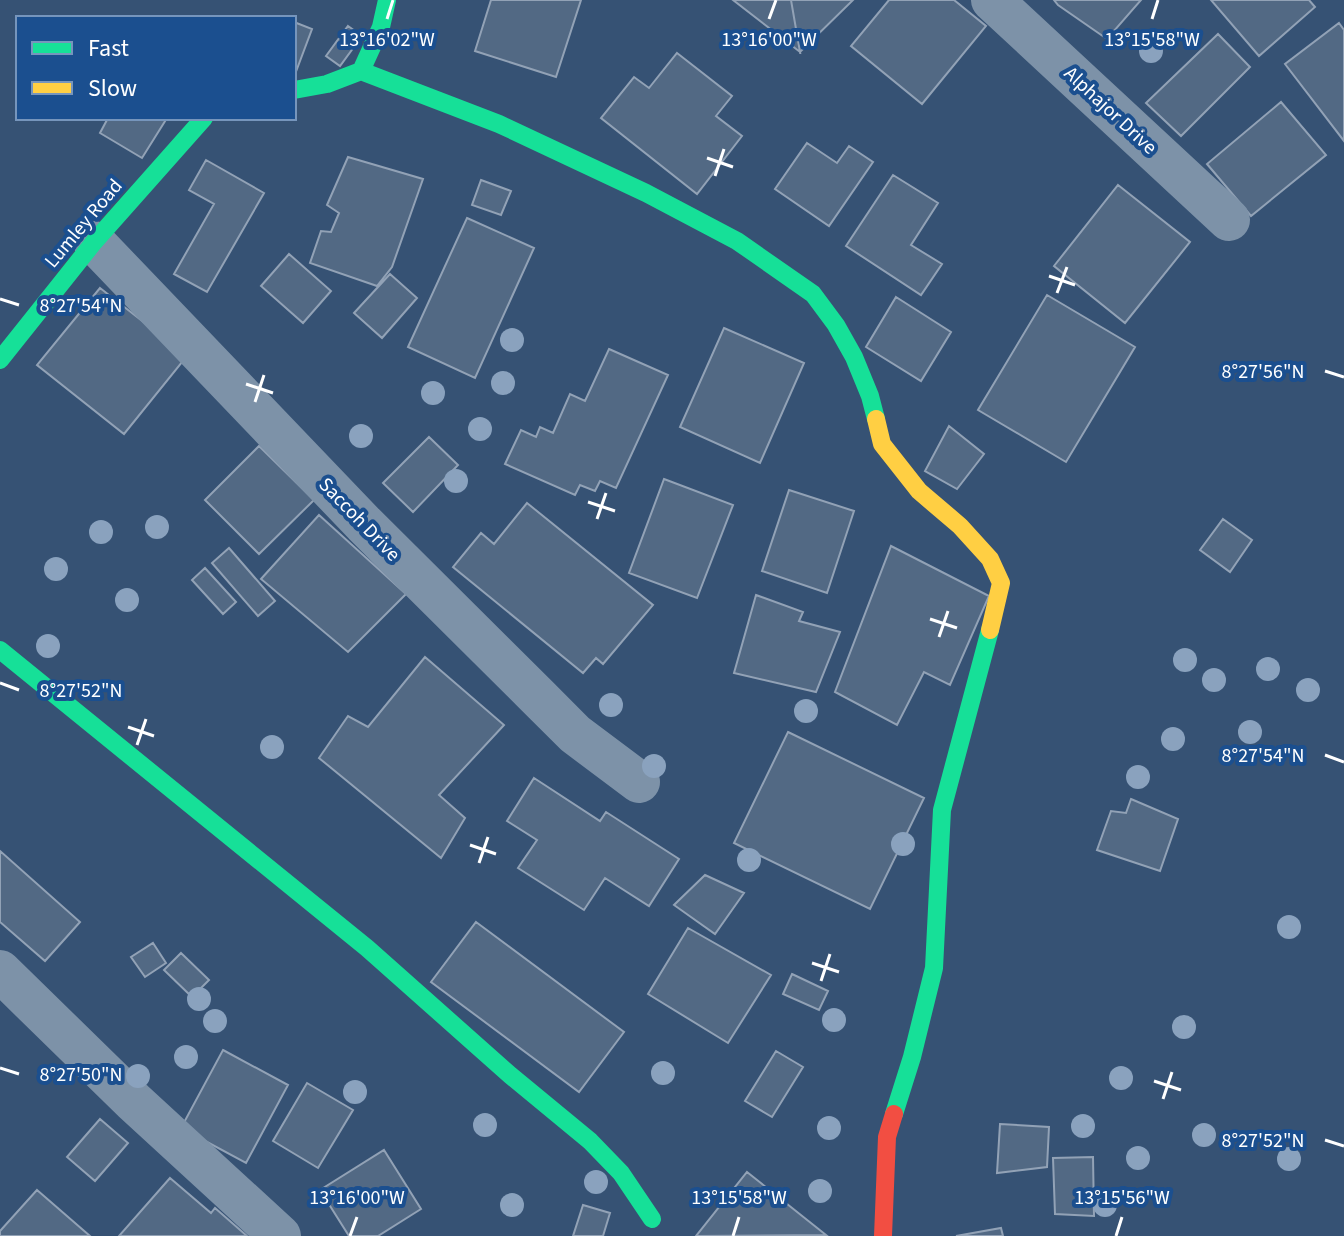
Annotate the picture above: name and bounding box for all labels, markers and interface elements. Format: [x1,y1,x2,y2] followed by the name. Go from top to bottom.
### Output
[16,16,296,120] legend
[339,26,435,54] text: 13°16'02"W
[721,26,817,54] text: 13°16'00"W
[1104,26,1200,54] text: 13°15'58"W
[88,31,129,66] text: Fast
[1058,60,1163,161] street label: Alphajor Drive
[88,71,137,106] text: Slow
[38,173,129,274] street label: Lumley Road
[40,292,122,320] text: 8°27'54"N
[1222,358,1304,386] text: 8°27'56"N
[312,471,407,568] street label: Saccoh Drive
[40,677,122,705] text: 8°27'52"N
[1222,742,1304,770] text: 8°27'54"N
[40,1061,122,1089] text: 8°27'50"N
[1222,1127,1304,1155] text: 8°27'52"N
[309,1184,405,1212] text: 13°16'00"W
[691,1184,787,1212] text: 13°15'58"W
[1074,1184,1170,1212] text: 13°15'56"W

